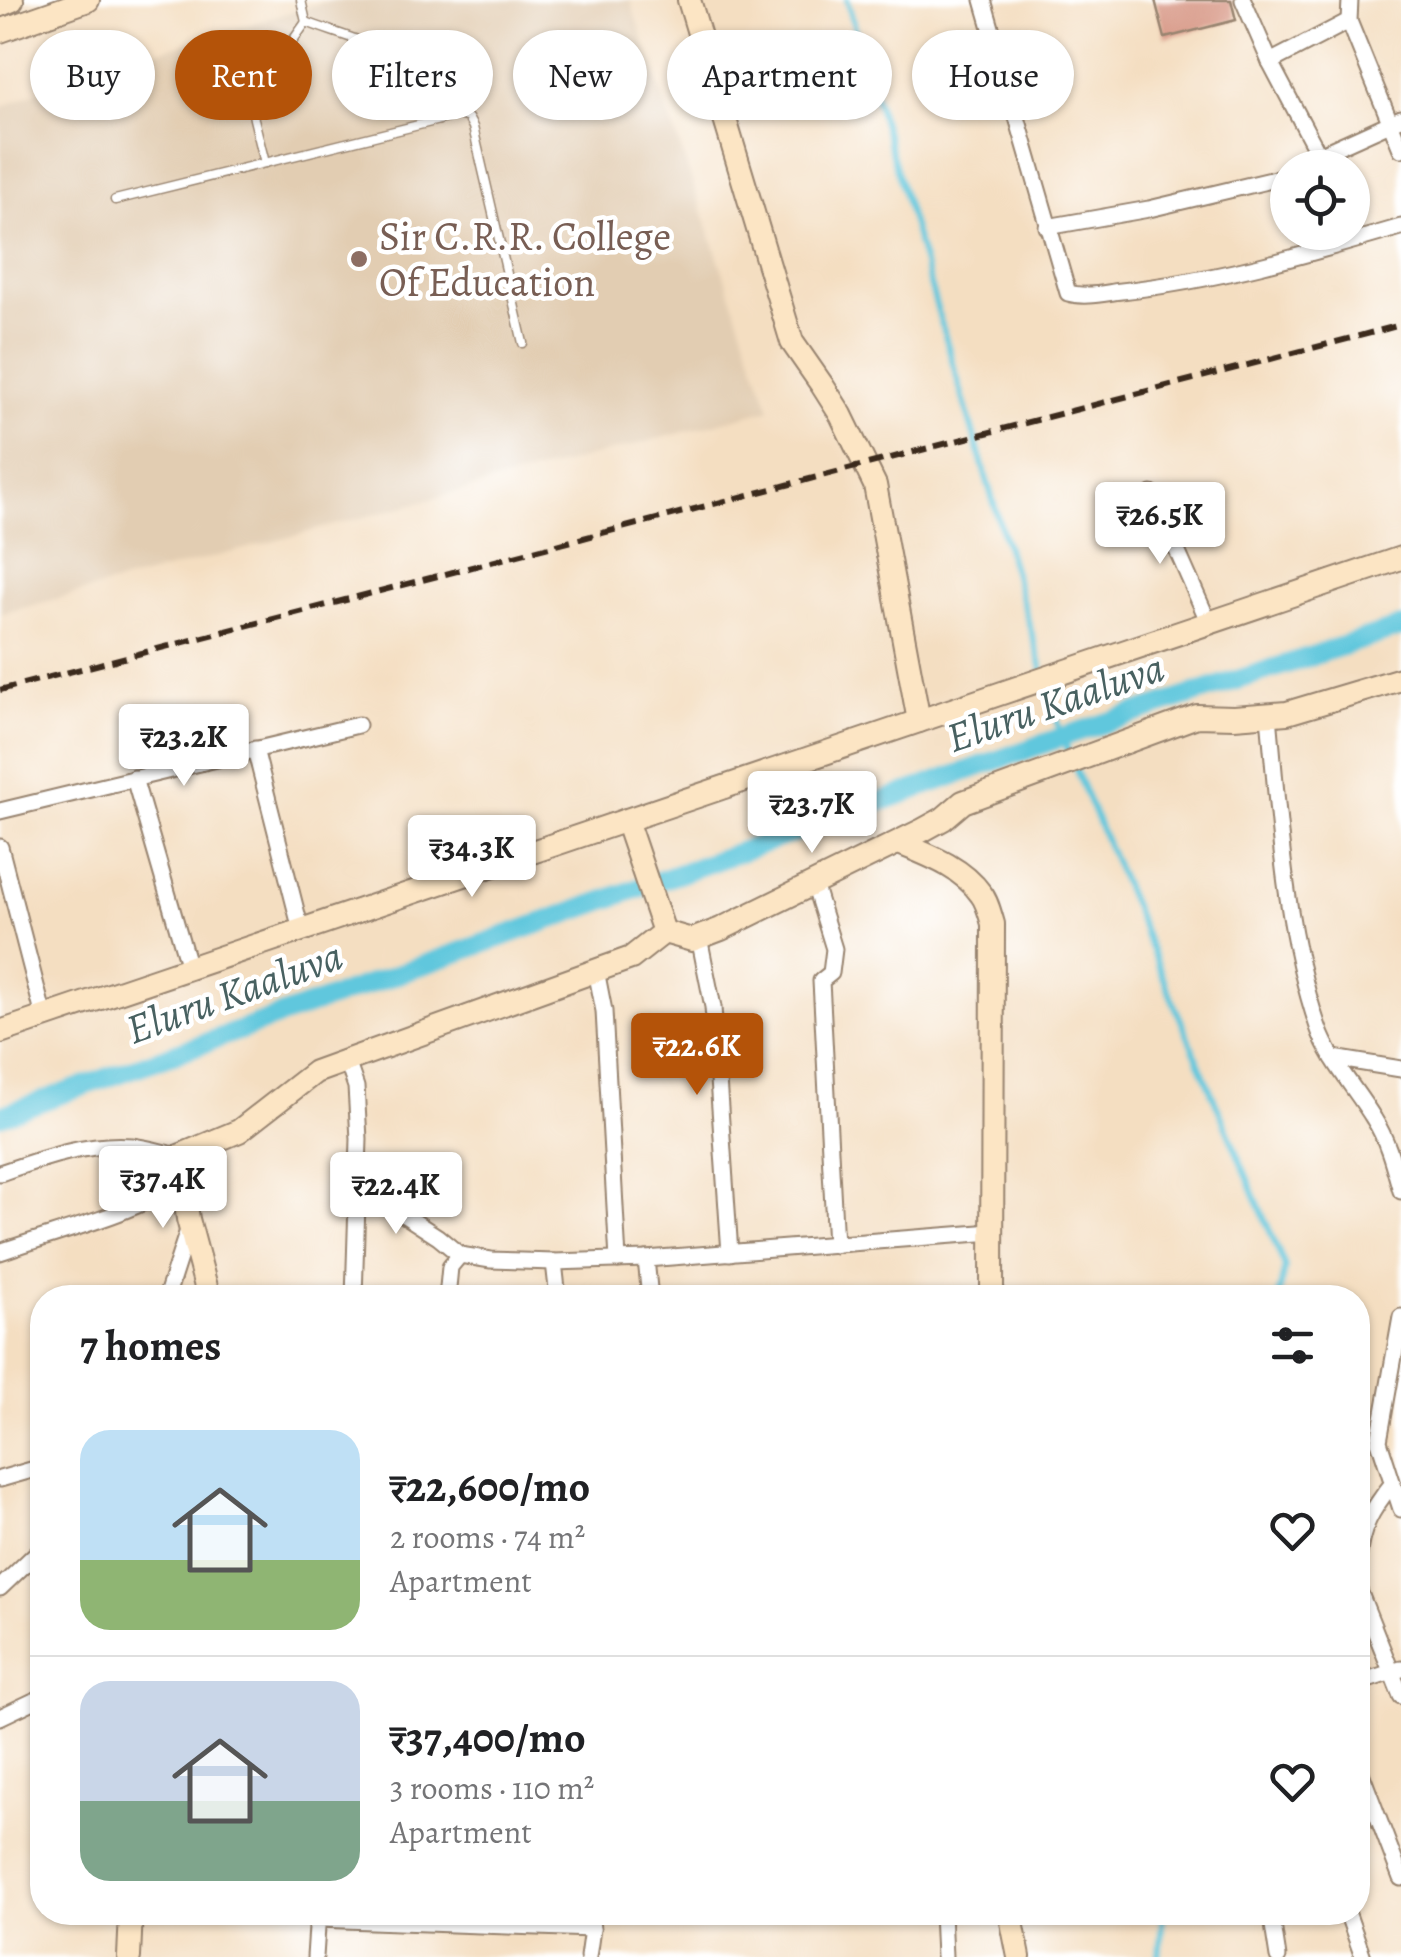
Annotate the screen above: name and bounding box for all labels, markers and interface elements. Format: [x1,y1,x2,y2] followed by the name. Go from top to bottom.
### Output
[30,30,155,120] chip: Buy
[175,30,312,120] chip: Rent
[332,30,493,120] chip: Filters
[513,30,647,120] chip: New
[667,30,892,120] chip: Apartment
[912,30,1074,120] chip: House
[1270,150,1370,250] map controls
[1270,150,1370,250] button: locate
[379,209,671,310] place label: Sir C.R.R. College Of Education
[348,248,370,270] marker: Sir C.R.R. College Of Education
[1079,482,1241,567] pin: ₹26.5K
[1117,492,1203,536] text: ₹26.5K
[939,638,1171,766] water label: Eluru Kaaluva
[103,704,265,789] pin: ₹23.2K
[141,714,227,758] text: ₹23.2K
[731,771,893,856] pin: ₹23.7K
[770,781,854,825] text: ₹23.7K
[391,815,553,900] pin: ₹34.3K
[430,825,514,869] text: ₹34.3K
[118,927,350,1057] water label: Eluru Kaaluva
[616,1013,778,1098] pin: ₹22.6K
[653,1023,741,1067] text: ₹22.6K
[82,1146,244,1231] pin: ₹37.4K
[315,1152,477,1237] pin: ₹22.4K
[121,1156,205,1200] text: ₹37.4K
[352,1162,440,1206] text: ₹22.4K
[80,1317,221,1374] text: 7 homes
[1265,1318,1320,1373] icon: filters
[390,1458,590,1515] text: ₹22,600/mo
[160,1470,280,1590] icon: home
[1265,1503,1320,1558] icon: heart
[390,1515,585,1559] text: 2 rooms · 74 m²
[390,1559,532,1603] text: Apartment
[390,1709,586,1766] text: ₹37,400/mo
[160,1721,280,1841] icon: home
[1265,1754,1320,1809] icon: heart
[390,1766,594,1810] text: 3 rooms · 110 m²
[390,1810,532,1854] text: Apartment

